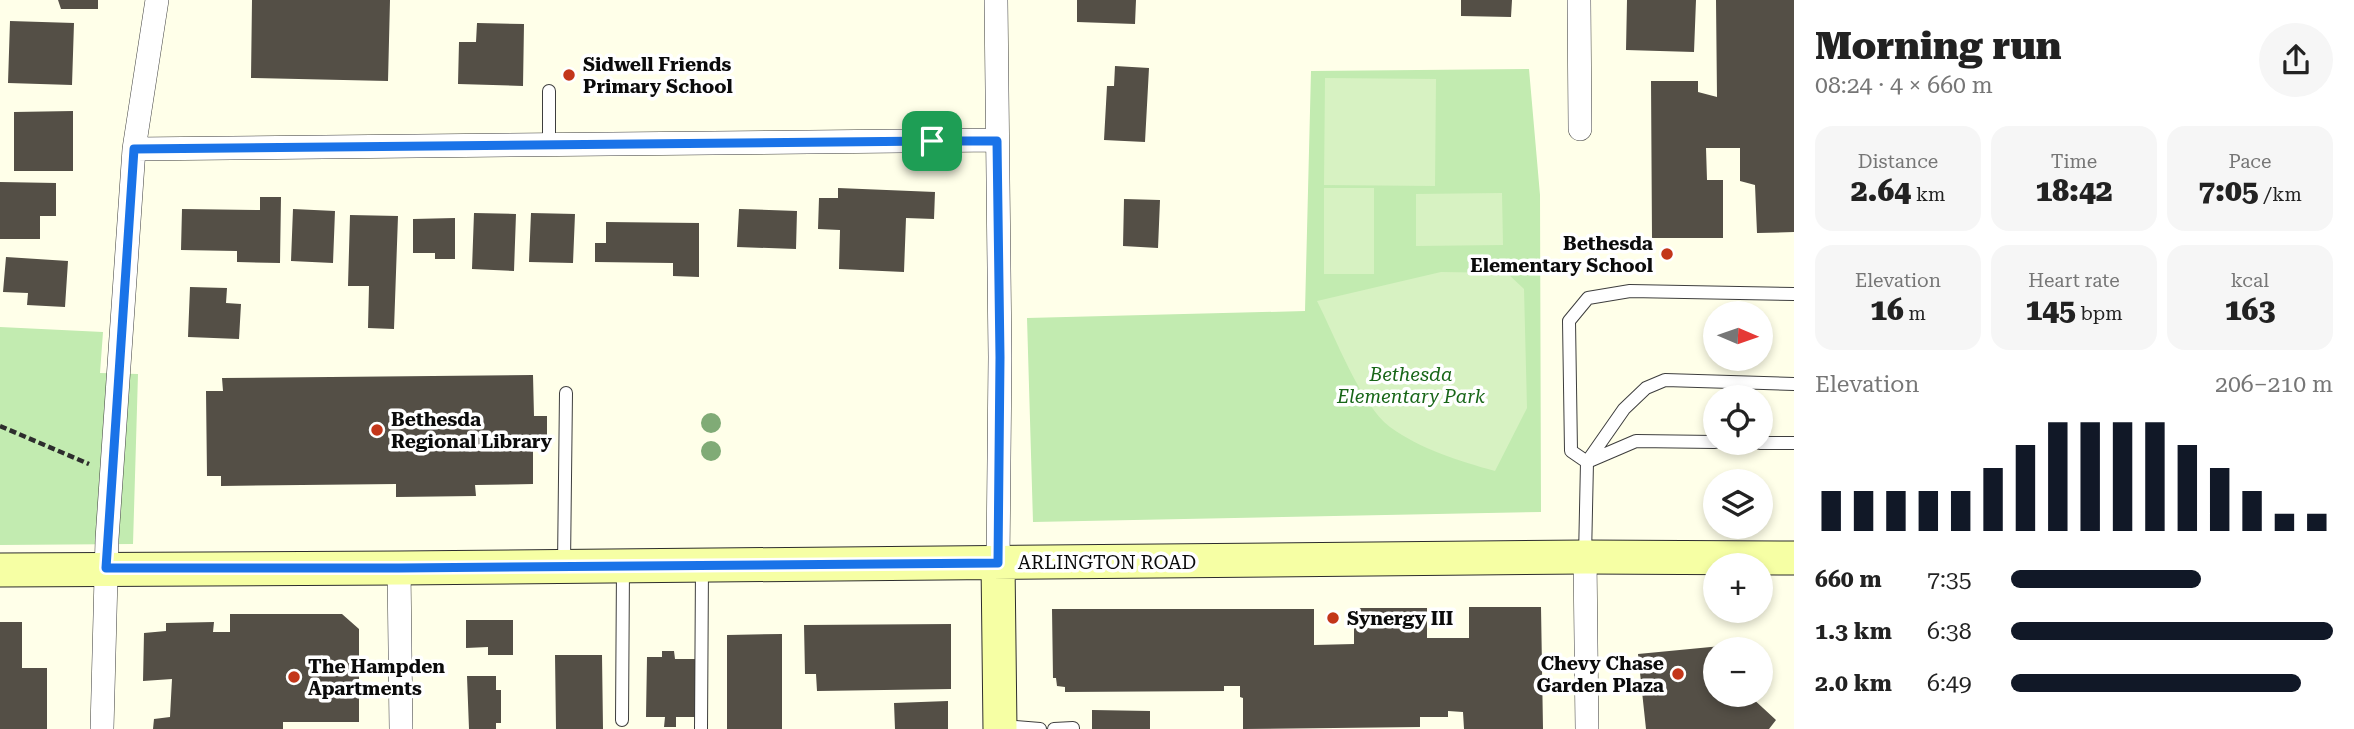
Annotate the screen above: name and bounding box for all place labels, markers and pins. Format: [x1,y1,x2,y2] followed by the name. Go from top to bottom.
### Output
[583,53,733,98] place label: Sidwell Friends Primary School
[561,67,577,83] marker: Sidwell Friends Primary School
[902,111,962,171] pin
[1470,232,1653,277] place label: Bethesda Elementary School
[1659,246,1675,262] marker: Bethesda Elementary School
[391,408,553,453] place label: Bethesda Regional Library
[369,422,385,438] marker: Bethesda Regional Library
[1347,607,1453,630] place label: Synergy III
[1325,610,1341,626] marker: Synergy III
[1536,652,1664,697] place label: Chevy Chase Garden Plaza
[308,655,445,700] place label: The Hampden Apartments
[1670,666,1686,682] marker: Chevy Chase Garden Plaza
[286,669,302,685] marker: The Hampden Apartments

